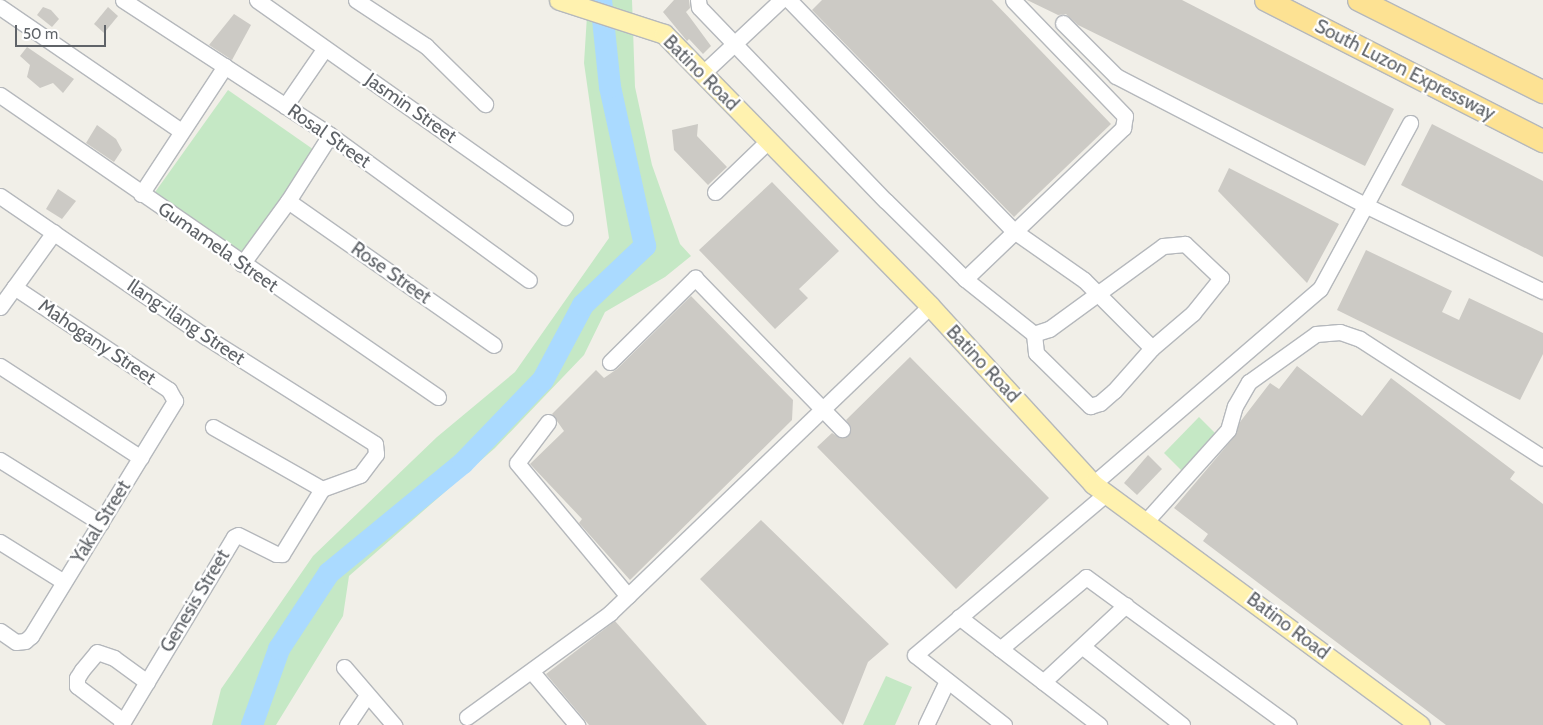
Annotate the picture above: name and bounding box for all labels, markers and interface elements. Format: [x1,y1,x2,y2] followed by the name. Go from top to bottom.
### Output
[18,15,109,47] scale bar
[1311,15,1499,125] street label: South Luzon Expressway
[23,25,58,43] text: 50 m
[659,31,743,115] street label: Batino Road
[361,68,461,148] street label: Jasmin Street
[283,99,375,173] street label: Rosal Street
[154,197,282,297] street label: Gumamela Street
[347,237,435,309] street label: Rose Street
[123,274,249,370] street label: Ilang-ilang Street
[34,294,160,390] street label: Mahogany Street
[941,321,1025,407] street label: Batino Road
[66,476,136,568] street label: Yakal Street
[155,546,235,656] street label: Genesis Street
[1242,588,1334,664] street label: Batino Road

